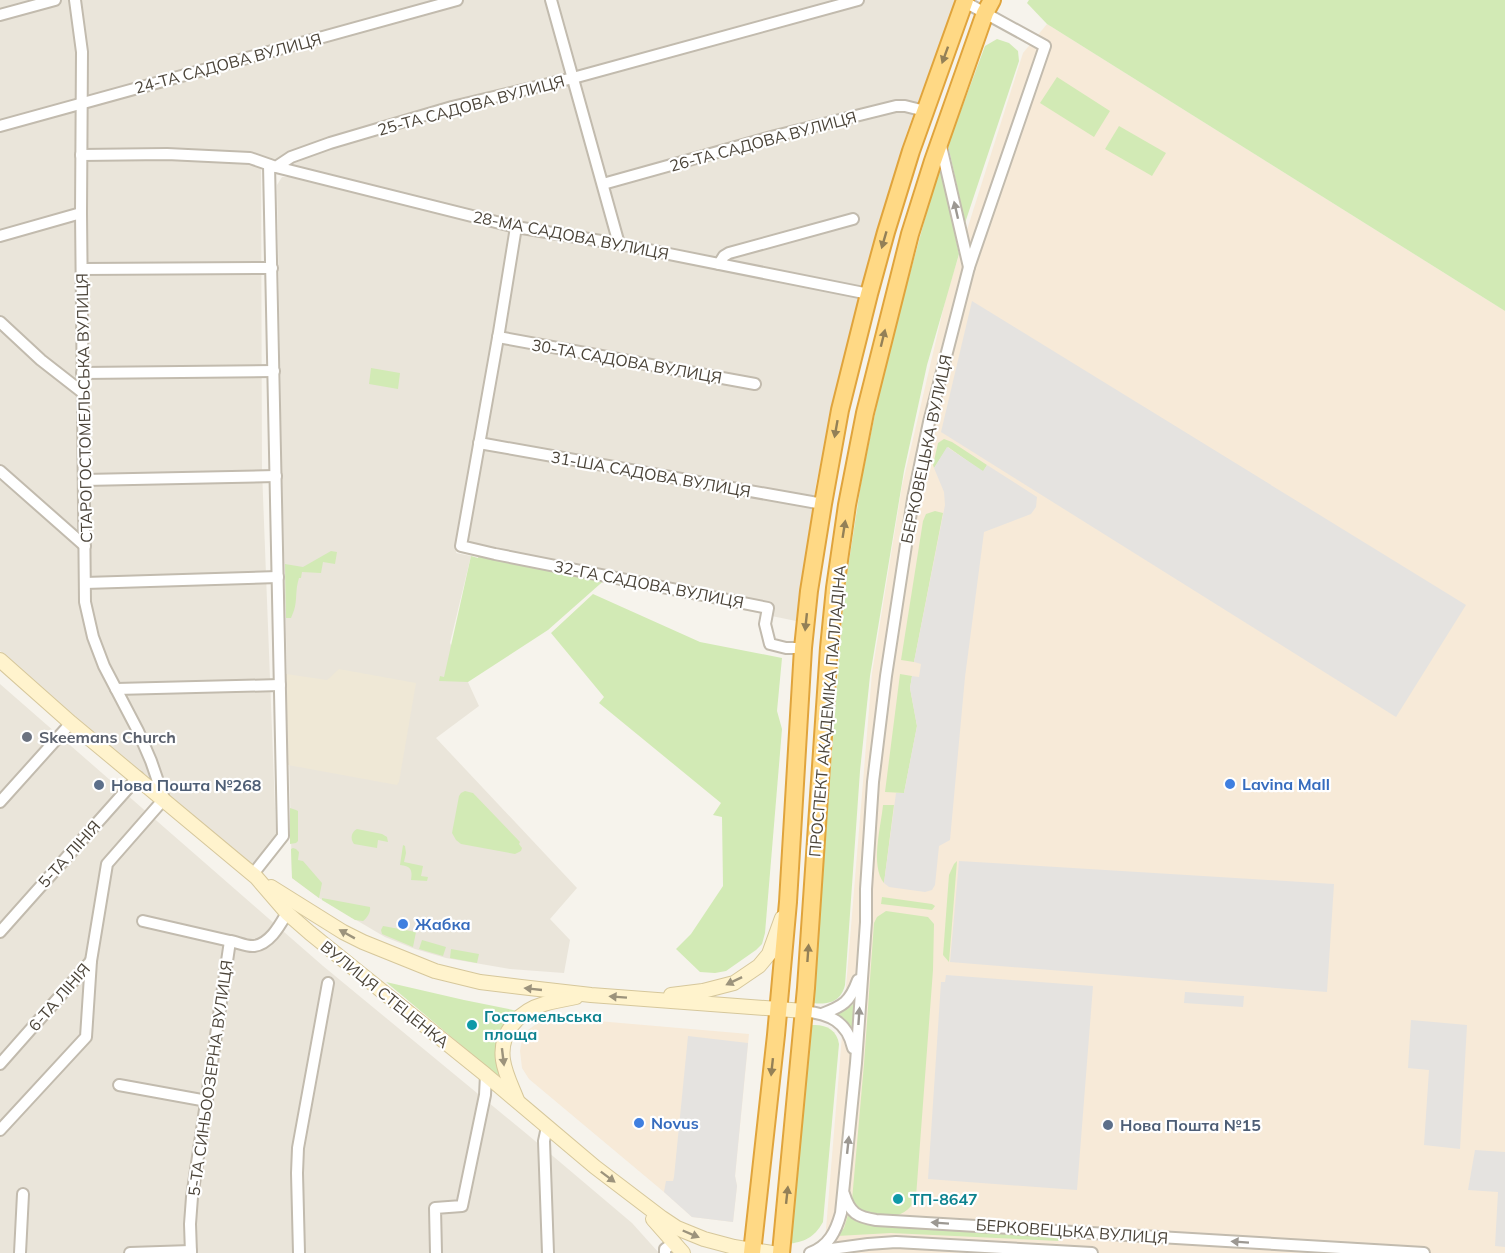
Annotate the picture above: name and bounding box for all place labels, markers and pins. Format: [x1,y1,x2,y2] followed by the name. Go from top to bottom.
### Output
[39,727,176,747] place label: Skeemans Church
[20,730,34,744] marker: Skeemans Church
[1242,774,1330,794] place label: Lavina Mall
[111,775,262,795] place label: Нова Пошта №268
[1223,777,1237,791] marker: Lavina Mall
[92,778,106,792] marker: Нова Пошта №268
[415,914,471,934] place label: Жабка
[396,917,410,931] marker: Жабка
[484,1006,602,1044] place label: Гостомельська площа
[465,1018,479,1032] marker: Гостомельська площа
[651,1113,699,1133] place label: Novus
[1120,1115,1261,1135] place label: Нова Пошта №15
[632,1116,646,1130] marker: Novus
[1101,1118,1115,1132] marker: Нова Пошта №15
[910,1189,978,1209] place label: ТП-8647
[891,1192,905,1206] marker: ТП-8647

